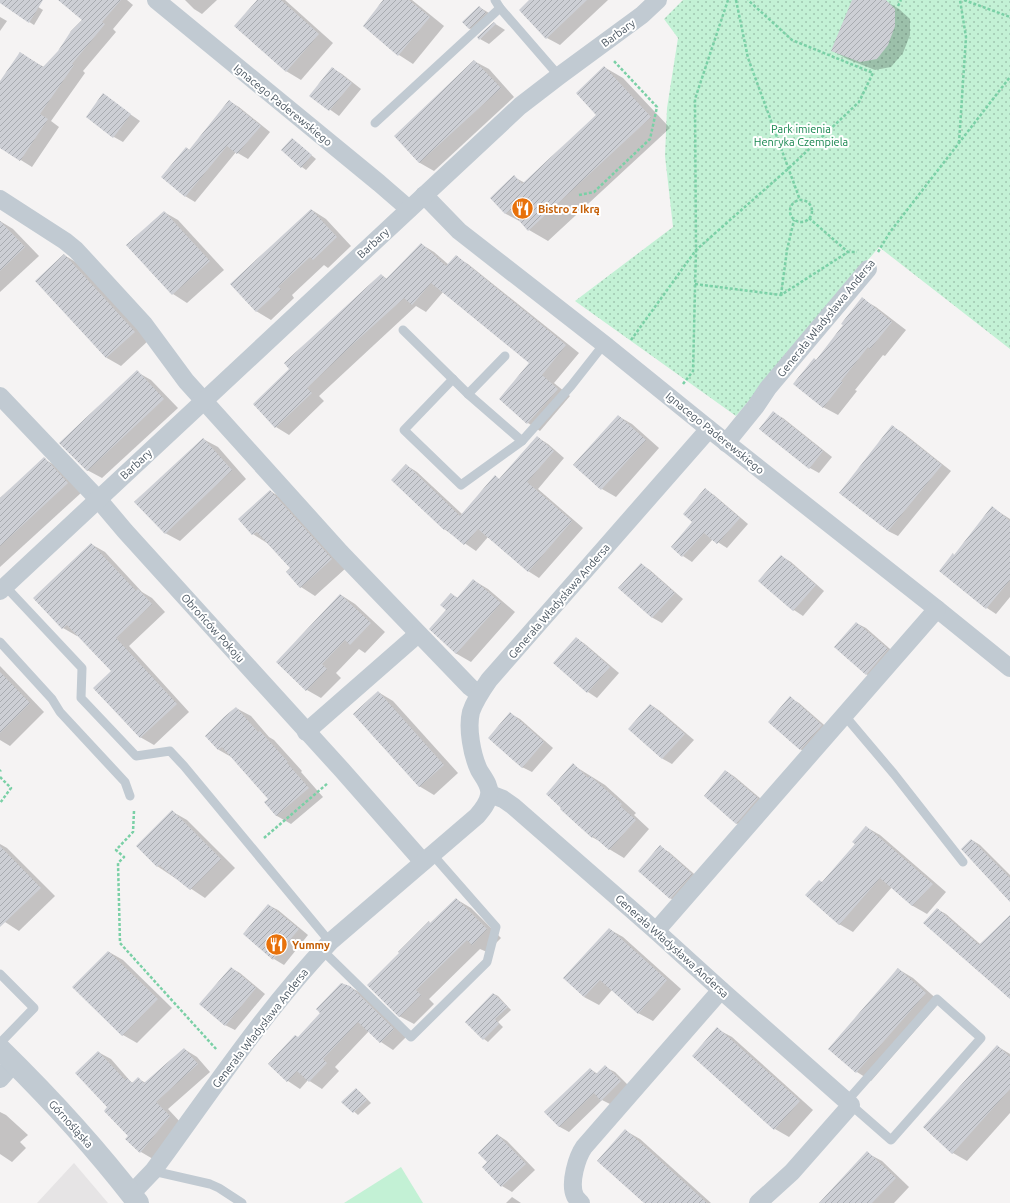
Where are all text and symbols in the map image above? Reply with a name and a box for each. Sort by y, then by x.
street label: Barbary [599,16,638,49]
street label: Ignacego Paderewskiego [232,62,334,148]
park label: Park imienia Henryka Czempiela [754,123,848,148]
restaurant icon: Bistro z Ikrą [510,196,536,222]
place label: Bistro z Ikrą [538,203,600,216]
street label: Barbary [355,225,392,261]
street label: Generała Władysława Andersa [775,257,877,379]
street label: Ignacego Paderewskiego [664,390,766,476]
street label: Barbary [118,446,155,482]
street label: Generała Władysława Andersa [506,541,612,661]
street label: Obrońców Pokoju [179,591,247,665]
street label: Generała Władysława Andersa [613,892,731,1000]
restaurant icon: Yummy [264,932,290,958]
place label: Yummy [292,939,330,951]
street label: Generała Władysława Andersa [210,966,310,1090]
street label: Górnośląska [46,1098,96,1150]

